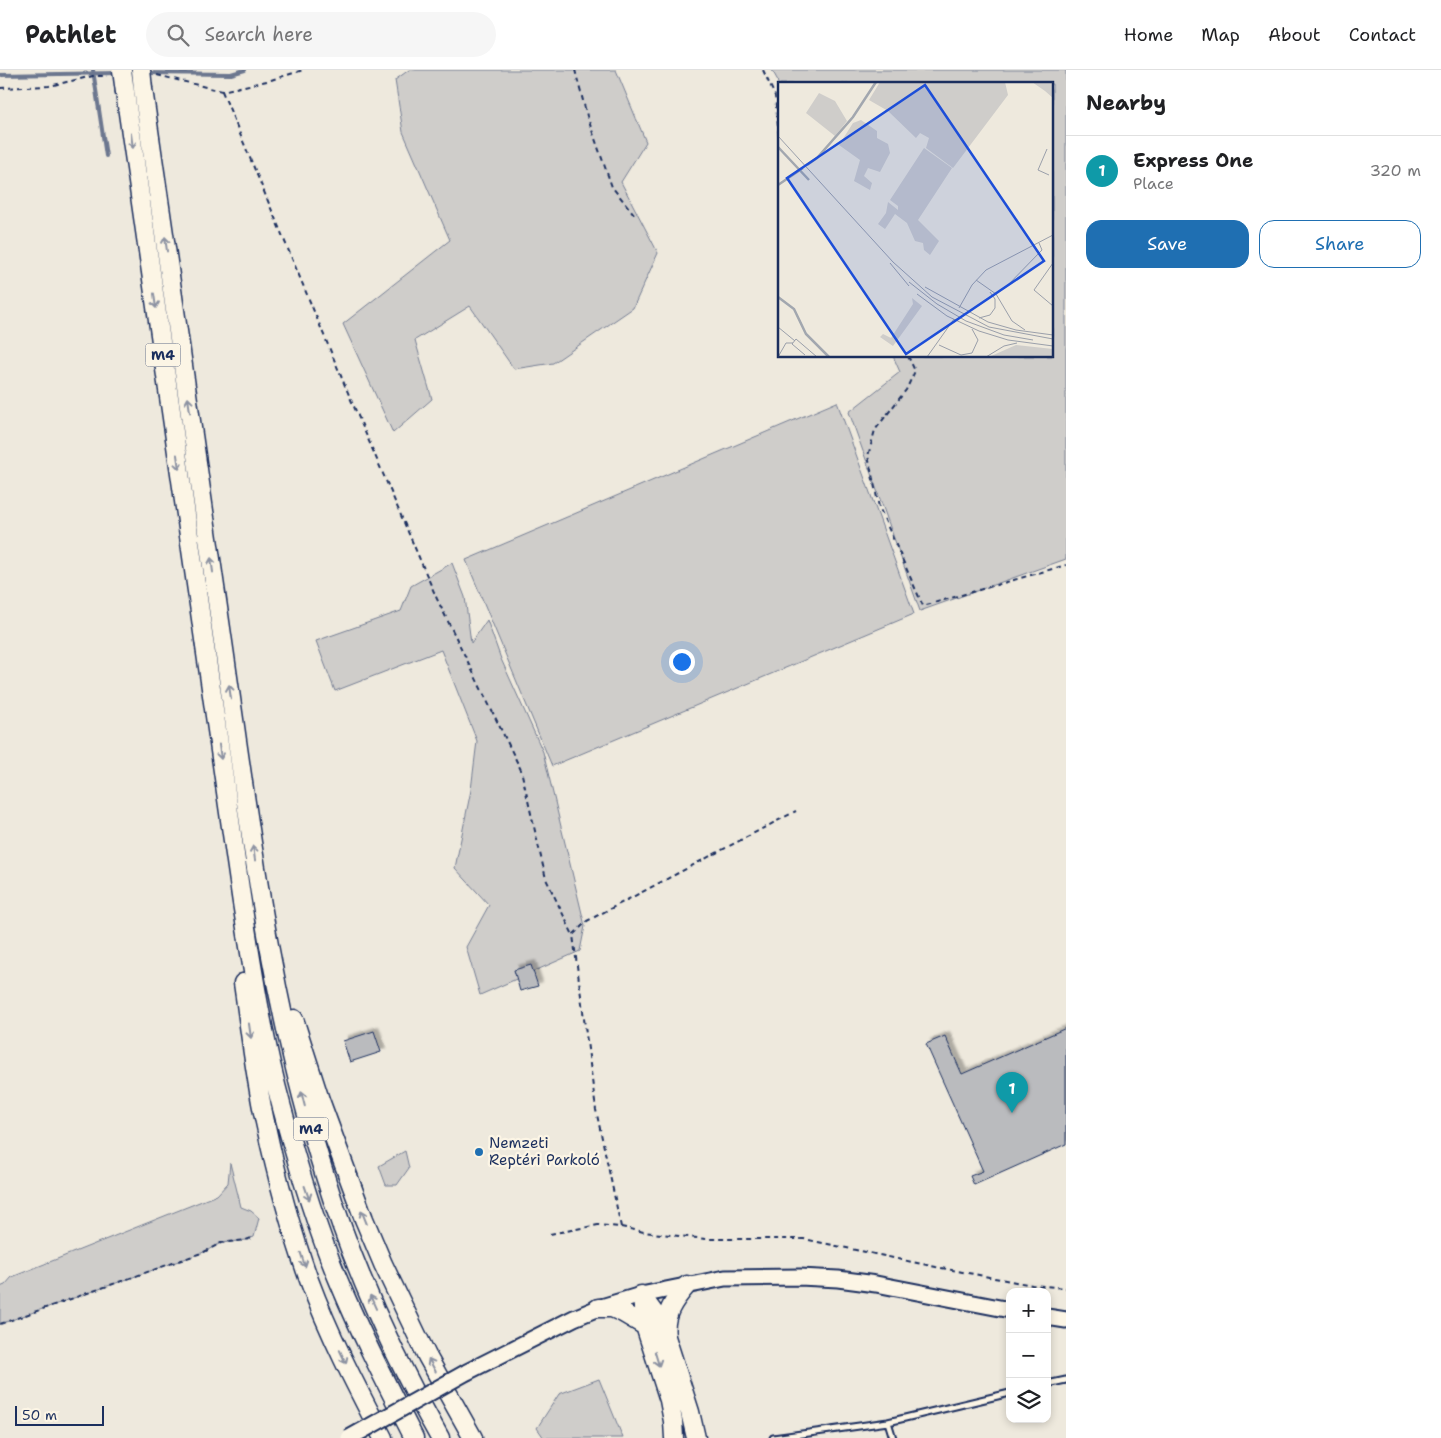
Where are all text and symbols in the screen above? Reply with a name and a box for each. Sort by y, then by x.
search box [146,12,496,57]
text: Pathlet [25,19,116,51]
icon: search [164,21,192,49]
text: Search here [204,22,313,47]
text: Home [1124,23,1173,47]
text: Map [1201,23,1240,47]
text: About [1268,23,1321,47]
text: Contact [1349,23,1416,47]
inset map [778,82,1054,358]
text: Nearby [1086,89,1166,117]
one-way arrow [127,132,137,148]
text: Express One [1133,148,1253,173]
text: 1 [1098,160,1106,181]
text: 320 m [1370,160,1421,181]
text: Place [1133,173,1174,194]
button: Save [1086,220,1249,268]
button: Share [1259,220,1421,268]
one-way arrow [160,236,170,252]
one-way arrow [150,293,160,309]
road number: M4 [146,344,180,366]
one-way arrow [184,397,194,413]
one-way arrow [173,454,183,470]
one-way arrow [207,558,217,574]
your location [669,649,695,675]
one-way arrow [225,685,235,701]
one-way arrow [215,744,225,760]
one-way arrow [248,845,258,861]
one-way arrow [245,1023,255,1039]
pin: 1 [996,1072,1028,1113]
one-way arrow [298,1092,307,1108]
road number: M4 [294,1118,328,1140]
place label: Nemzeti Reptéri Parkoló [489,1133,600,1170]
marker: Nemzeti Reptéri Parkoló [473,1146,485,1158]
one-way arrow [303,1185,312,1201]
one-way arrow [358,1210,367,1225]
one-way arrow [298,1252,308,1268]
map controls [1006,1288,1051,1423]
button: + [1006,1288,1051,1333]
one-way arrow [367,1295,377,1310]
button: − [1006,1333,1051,1378]
one-way arrow [338,1349,348,1364]
one-way arrow [652,1351,662,1367]
one-way arrow [426,1358,436,1373]
button: layers [1006,1378,1051,1423]
scale bar [15,1403,104,1426]
text: 50 m [22,1406,57,1424]

